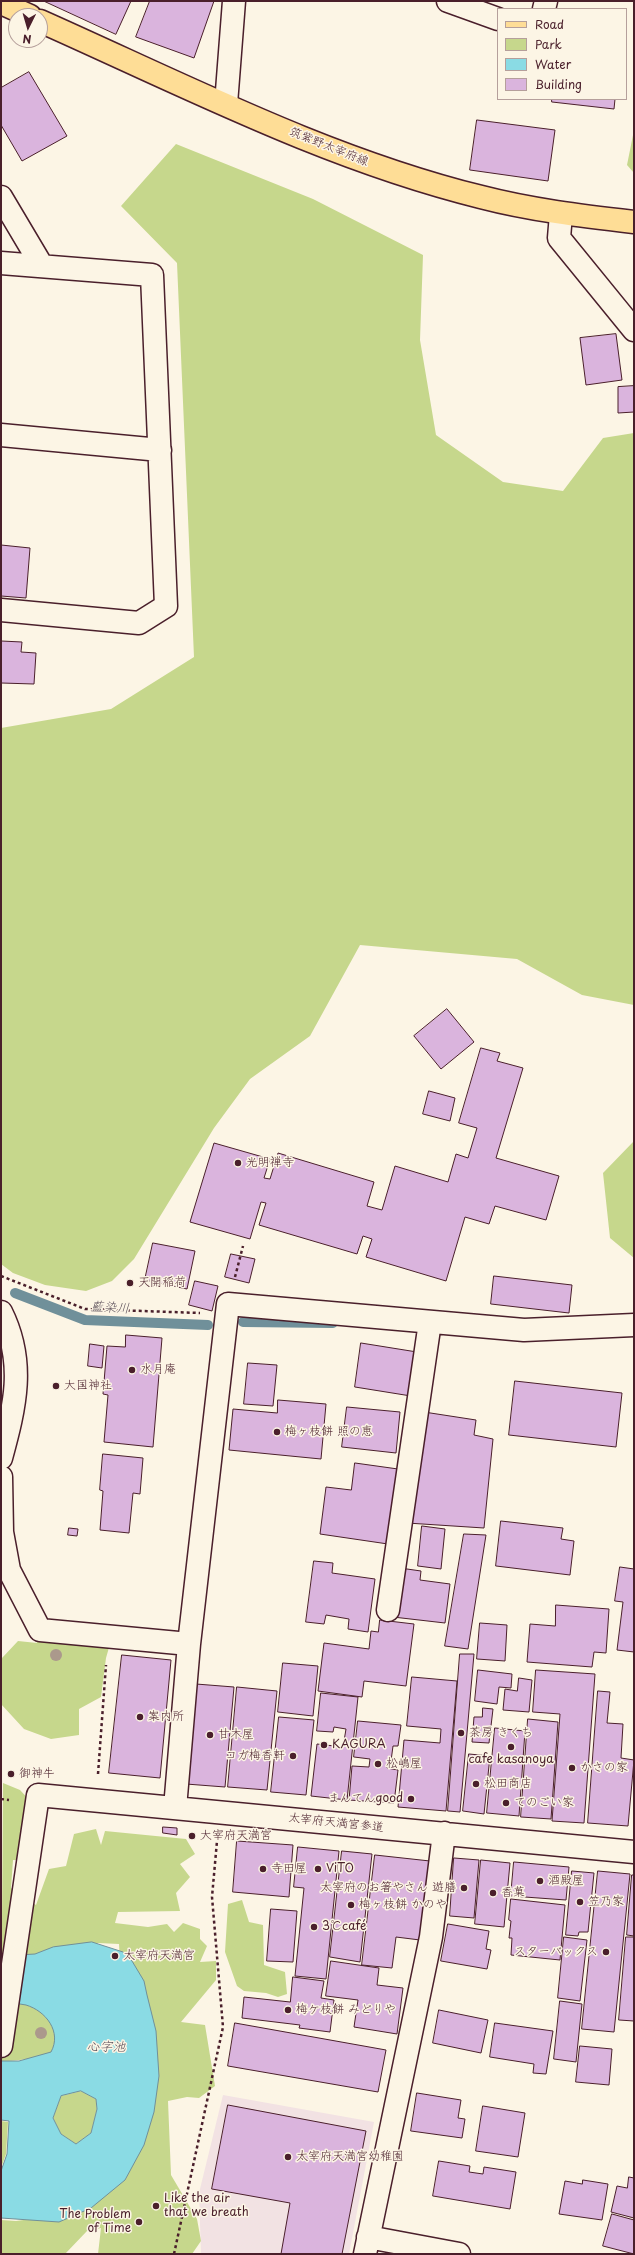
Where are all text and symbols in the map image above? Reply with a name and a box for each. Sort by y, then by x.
north arrow [8,8,48,48]
legend [497,8,627,100]
text: Road [535,15,564,33]
text: N [22,31,32,48]
text: Park [535,35,562,53]
text: Water [535,55,571,73]
text: Building [535,75,582,93]
street label: 筑紫野太宰府線 [287,125,371,169]
place label: 光明禅寺 [246,1156,294,1170]
marker: 光明禅寺 [233,1158,243,1168]
place label: 天開稲荷 [138,1276,186,1290]
marker: 天開稲荷 [125,1278,135,1288]
water label: 藍染川 [90,1299,130,1317]
place label: 水月庵 [140,1363,176,1377]
marker: 水月庵 [127,1365,137,1375]
place label: 大国神社 [64,1379,112,1393]
marker: 大国神社 [51,1381,61,1391]
place label: 梅ヶ枝餅 照の恵 [285,1425,373,1439]
marker: 梅ヶ枝餅 照の恵 [272,1427,282,1437]
place label: 案内所 [148,1710,184,1724]
marker: 案内所 [135,1712,145,1722]
place label: 茶房 きくち [469,1726,533,1740]
place label: 甘木屋 [218,1728,254,1742]
marker: 茶房 きくち [456,1728,466,1738]
marker: 甘木屋 [205,1730,215,1740]
place label: KAGURA [332,1738,386,1752]
marker: KAGURA [319,1740,329,1750]
marker: cafe kasanoya [506,1742,516,1752]
place label: コガ梅香軒 [225,1749,285,1763]
marker: コガ梅香軒 [288,1751,298,1761]
place label: cafe kasanoya [468,1753,554,1767]
place label: 松嶋屋 [386,1757,422,1771]
marker: 松嶋屋 [373,1759,383,1769]
place label: かさの家 [580,1761,628,1775]
marker: かさの家 [567,1763,577,1773]
place label: 御神牛 [19,1767,55,1781]
marker: 御神牛 [6,1769,16,1779]
place label: 松田商店 [484,1777,532,1791]
marker: 松田商店 [471,1779,481,1789]
place label: まんてんgood [328,1792,403,1806]
marker: まんてんgood [406,1794,416,1804]
place label: てのごい家 [514,1796,574,1810]
marker: てのごい家 [501,1798,511,1808]
street label: 太宰府天満宮参道 [288,1811,384,1835]
place label: 大宰府天満宮 [200,1829,272,1843]
marker: 大宰府天満宮 [187,1831,197,1841]
place label: 寺田屋 [271,1862,307,1876]
place label: ViTO [326,1862,354,1876]
marker: 寺田屋 [258,1864,268,1874]
marker: ViTO [313,1864,323,1874]
place label: 酒殿屋 [548,1874,584,1888]
marker: 酒殿屋 [535,1876,545,1886]
place label: 太宰府のお箸やさん 遊膳 [320,1881,456,1895]
marker: 太宰府のお箸やさん 遊膳 [459,1883,469,1893]
place label: 香菓 [501,1886,525,1900]
marker: 香菓 [488,1888,498,1898]
place label: 笠乃家 [588,1895,624,1909]
marker: 笠乃家 [575,1897,585,1907]
place label: 梅ヶ枝餅 かのや [359,1898,447,1912]
marker: 梅ヶ枝餅 かのや [346,1900,356,1910]
place label: 3℃café [322,1920,366,1934]
marker: 3℃café [309,1922,319,1932]
place label: スターバックス [514,1945,598,1959]
marker: スターバックス [601,1947,611,1957]
place label: 太宰府天満宮 [123,1949,195,1963]
marker: 太宰府天満宮 [110,1951,120,1961]
place label: 梅ケ枝餅 みどりや [296,2003,396,2017]
marker: 梅ケ枝餅 みどりや [283,2005,293,2015]
water label: 心字池 [87,2039,125,2055]
place label: 太宰府天満宮幼稚園 [296,2150,404,2164]
marker: 太宰府天満宮幼稚園 [283,2152,293,2162]
place label: Like the air that we breath [164,2192,249,2220]
marker: Like the air that we breath [151,2201,161,2211]
place label: The Problem of Time [59,2208,131,2236]
marker: The Problem of Time [134,2217,144,2227]

